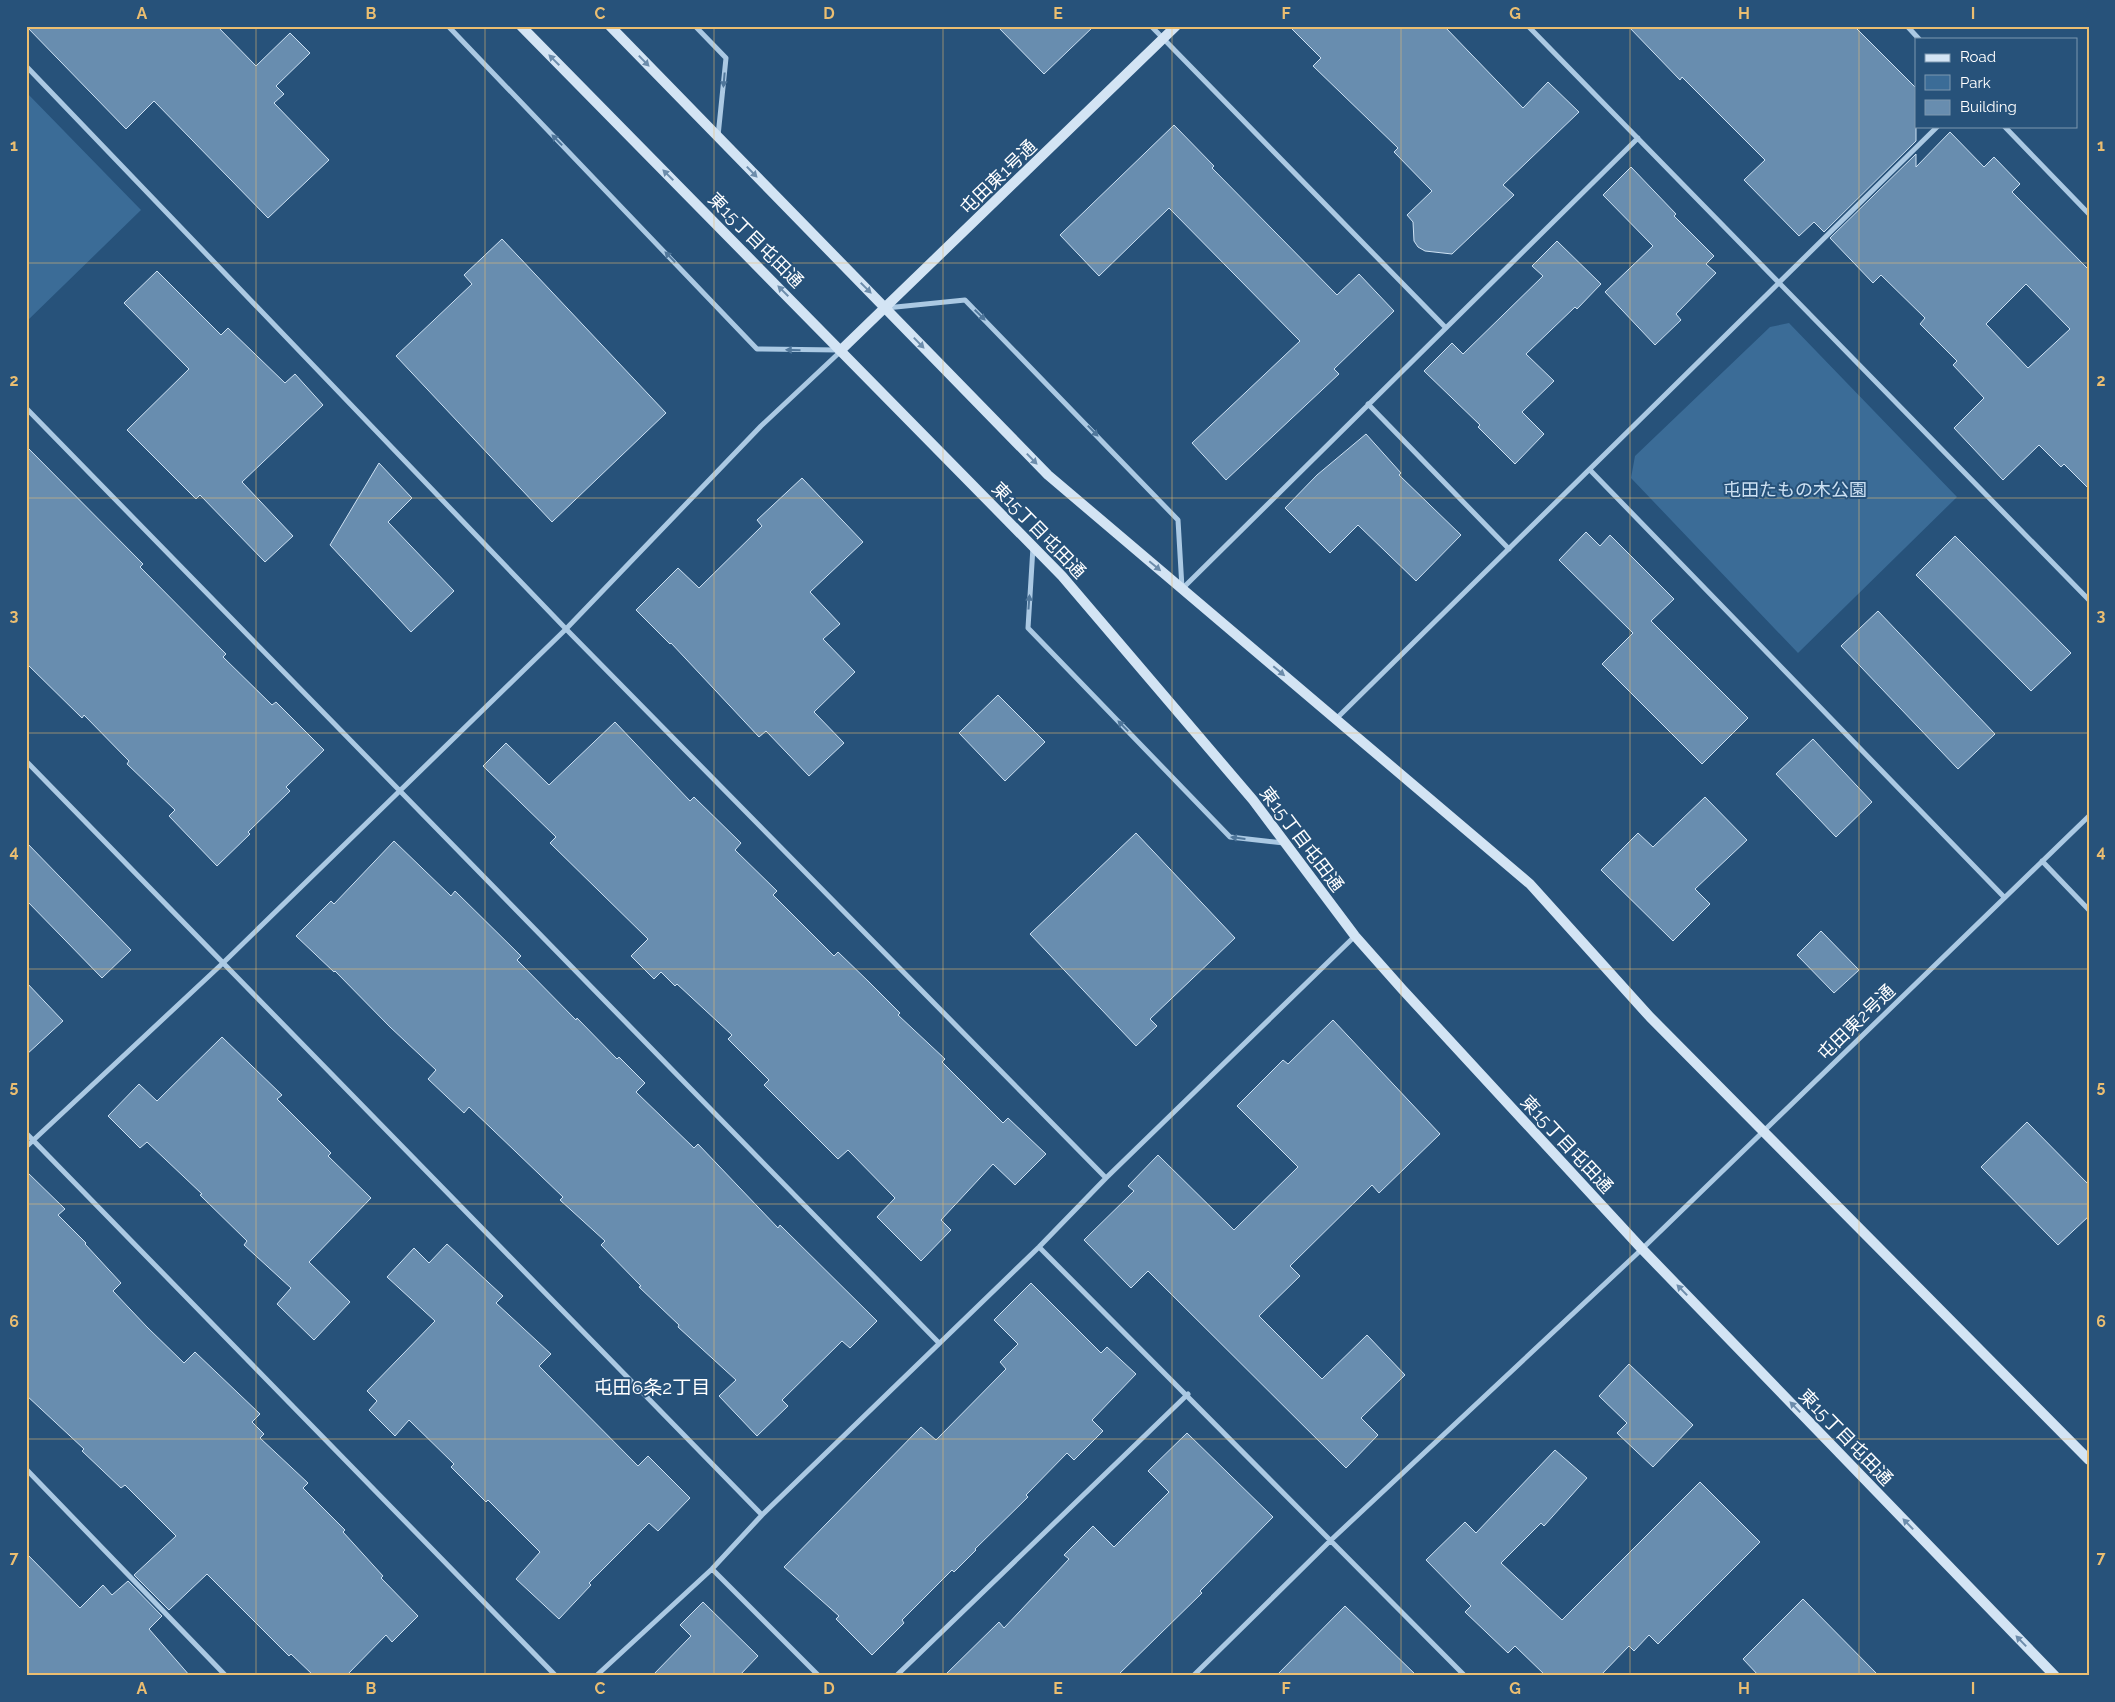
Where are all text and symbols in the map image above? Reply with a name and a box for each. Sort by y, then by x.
text: A [137,4,148,23]
text: B [366,4,377,23]
text: C [595,4,606,23]
text: D [823,4,835,23]
text: E [1053,4,1063,23]
text: F [1281,4,1291,23]
text: G [1509,4,1521,23]
text: H [1738,4,1750,23]
text: I [1971,4,1975,23]
legend [1915,38,2078,128]
text: Road [1960,48,1996,66]
one-way arrow [548,54,560,66]
one-way arrow [638,55,650,67]
one-way arrow [719,73,727,89]
text: Park [1960,74,1991,92]
text: Building [1960,98,2017,116]
one-way arrow [551,134,563,146]
text: 1 [10,136,18,155]
street label: 屯田東1号通 [956,136,1040,218]
text: 1 [2097,136,2105,155]
one-way arrow [746,166,758,178]
one-way arrow [662,169,674,181]
street label: 東15丁目屯田通 [704,188,808,292]
one-way arrow [664,251,676,263]
one-way arrow [860,282,872,294]
one-way arrow [777,285,789,297]
one-way arrow [974,308,986,320]
one-way arrow [913,337,925,349]
one-way arrow [784,345,800,353]
text: 2 [9,371,19,390]
text: 2 [2096,371,2106,390]
one-way arrow [1087,425,1099,437]
one-way arrow [1026,453,1038,465]
street label: 東15丁目屯田通 [988,478,1090,582]
park label: 屯田たもの木公園 [1723,479,1867,500]
one-way arrow [1148,560,1161,571]
one-way arrow [1026,594,1034,610]
text: 3 [10,606,19,625]
text: 3 [2097,606,2106,625]
one-way arrow [1273,665,1285,676]
one-way arrow [1117,721,1129,733]
street label: 東15丁目屯田通 [1256,783,1348,895]
one-way arrow [1230,834,1246,842]
text: 4 [9,842,19,861]
text: 4 [2096,842,2106,861]
street label: 屯田東2号通 [1813,980,1899,1064]
text: 5 [10,1077,19,1096]
text: 5 [2097,1077,2106,1096]
street label: 東15丁目屯田通 [1517,1091,1617,1197]
one-way arrow [1676,1285,1688,1297]
text: 6 [9,1312,19,1331]
text: 6 [2096,1312,2106,1331]
district label: 屯田6条2丁目 [594,1376,710,1398]
street label: 東15丁目屯田通 [1795,1385,1897,1489]
one-way arrow [1789,1401,1801,1413]
one-way arrow [1902,1518,1914,1530]
text: 7 [10,1548,19,1567]
text: 7 [2097,1548,2106,1567]
one-way arrow [2015,1635,2027,1647]
text: A [137,1679,148,1698]
text: B [366,1679,377,1698]
text: C [595,1679,606,1698]
text: D [823,1679,835,1698]
text: E [1053,1679,1063,1698]
text: F [1281,1679,1291,1698]
text: G [1509,1679,1521,1698]
text: H [1738,1679,1750,1698]
text: I [1971,1679,1975,1698]

